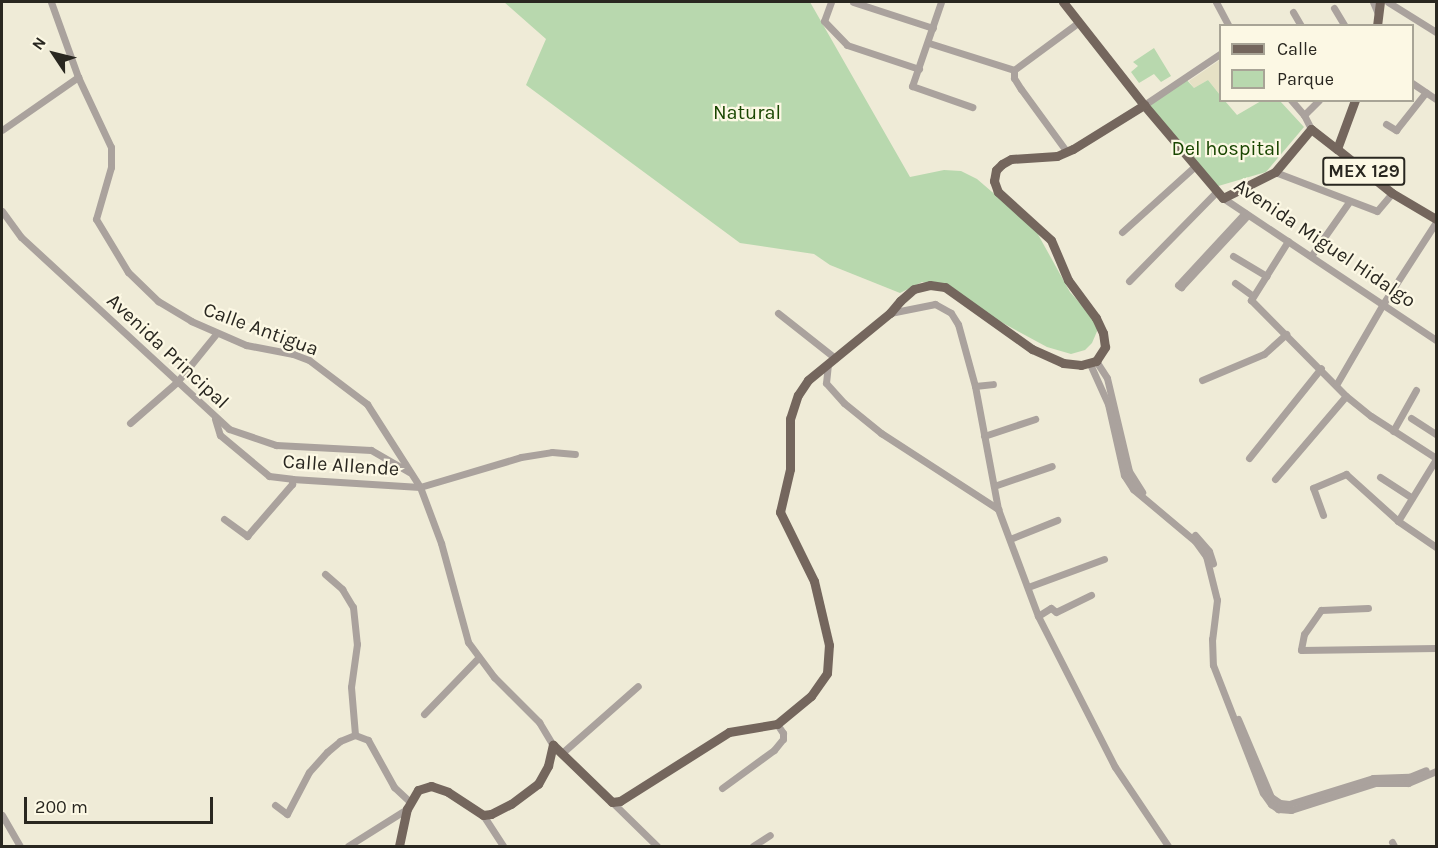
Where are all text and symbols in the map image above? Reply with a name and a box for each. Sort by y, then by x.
north arrow [24,24,84,84]
legend [1219,24,1414,102]
text: N [28,33,50,54]
text: Calle [1277,38,1317,60]
text: Parque [1277,68,1334,90]
park label: Natural [713,100,781,124]
park label: Del hospital [1171,136,1281,160]
road number: MEX 129 [1322,156,1406,186]
street label: Avenida Miguel Hidalgo [1230,173,1420,313]
street label: Avenida Principal [102,288,234,414]
street label: Calle Antigua [200,297,322,361]
street label: Calle Allende [282,449,400,481]
scale bar [27,785,216,823]
text: 200 m [35,796,88,818]

